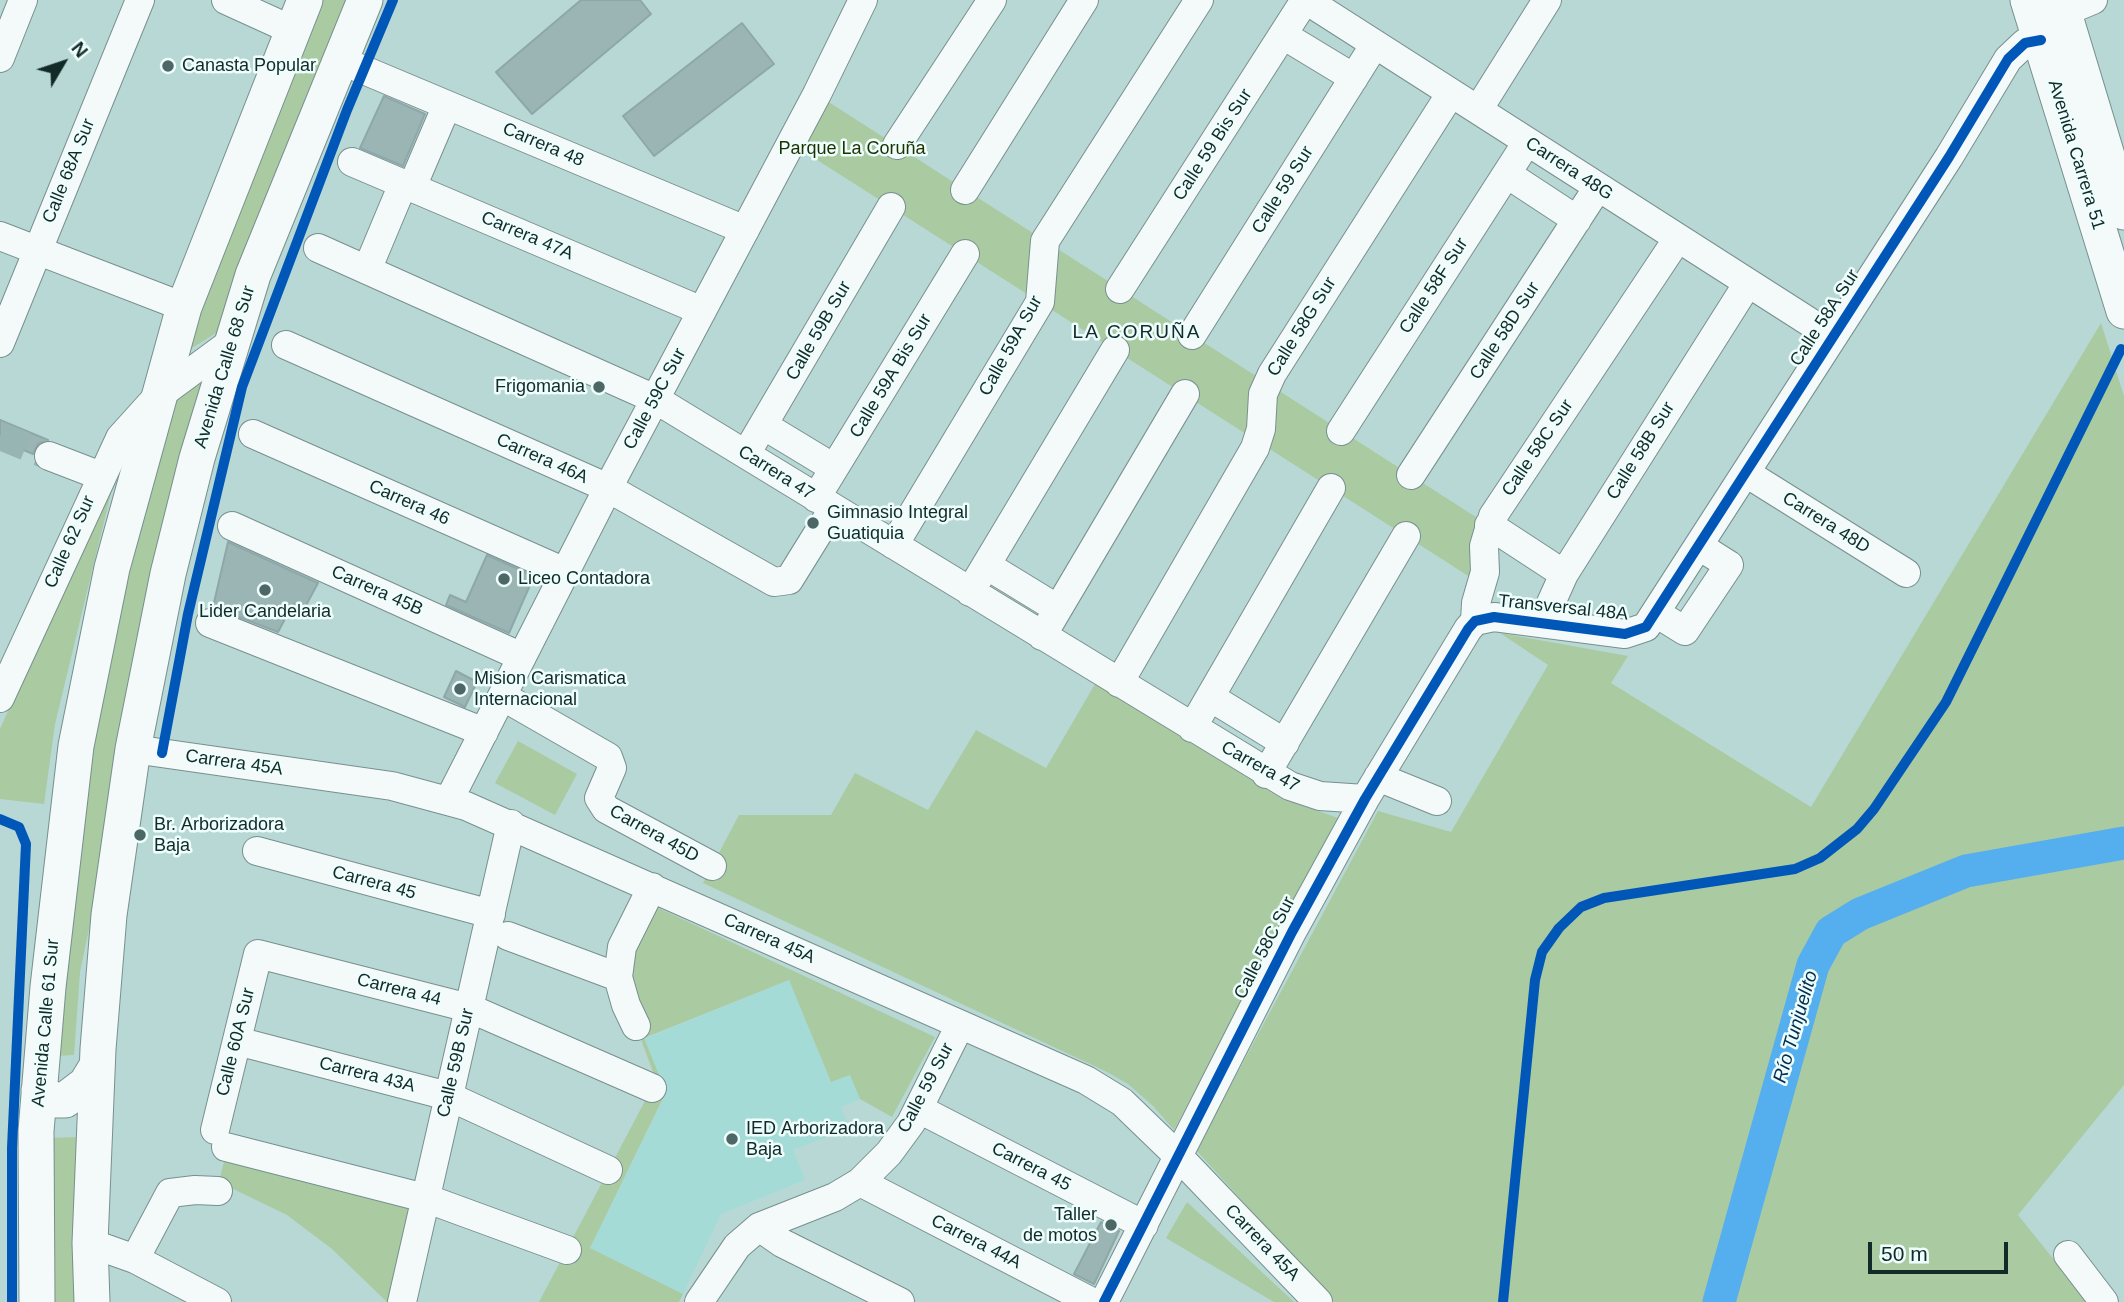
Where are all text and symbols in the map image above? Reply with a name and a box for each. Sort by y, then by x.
north arrow [28,28,98,98]
text: N [67,38,92,61]
place label: Canasta Popular [182,55,316,77]
marker: Canasta Popular [160,58,176,74]
street label: Avenida Carrera 51 [2043,77,2109,233]
street label: Calle 59 Bis Sur [1169,85,1257,205]
street label: Calle 68A Sur [38,115,100,227]
street label: Carrera 48 [499,118,587,172]
street label: Carrera 48G [1521,133,1617,205]
park label: Parque La Coruña [778,138,926,160]
street label: Calle 59 Sur [1248,142,1318,238]
street label: Carrera 47A [478,207,576,265]
street label: Calle 58F Sur [1395,234,1473,338]
street label: Calle 58A Sur [1786,266,1864,370]
street label: Calle 58G Sur [1263,273,1341,381]
street label: Calle 59B Sur [782,278,856,384]
street label: Calle 58D Sur [1465,278,1545,384]
street label: Avenida Calle 68 Sur [190,283,260,451]
street label: Calle 59A Sur [975,292,1047,400]
street label: Calle 59A Bis Sur [845,310,937,442]
district label: LA CORUÑA [1074,322,1200,344]
street label: Calle 59C Sur [619,344,691,454]
place label: Frigomania [495,376,585,398]
marker: Frigomania [591,379,607,395]
street label: Calle 58C Sur [1498,396,1578,500]
street label: Calle 58B Sur [1602,398,1680,504]
street label: Carrera 46A [493,429,591,489]
street label: Carrera 47 [734,441,818,505]
street label: Carrera 46 [365,476,453,530]
street label: Carrera 48D [1778,488,1874,558]
street label: Calle 62 Sur [40,492,100,592]
place label: Gimnasio Integral Guatiquia [827,502,968,544]
marker: Gimnasio Integral Guatiquia [805,515,821,531]
street label: Carrera 45B [328,561,426,621]
place label: Liceo Contadora [518,568,650,590]
marker: Liceo Contadora [496,571,512,587]
marker: Lider Candelaria [257,582,273,598]
street label: Transversal 48A [1497,590,1629,626]
place label: Lider Candelaria [199,601,331,623]
place label: Mision Carismatica Internacional [474,668,626,710]
marker: Mision Carismatica Internacional [452,681,468,697]
street label: Carrera 47 [1217,737,1303,797]
street label: Carrera 45A [184,745,284,781]
street label: Carrera 45D [605,801,703,867]
place label: Br. Arborizadora Baja [154,814,284,856]
marker: Br. Arborizadora Baja [132,827,148,843]
street label: Carrera 45 [330,861,418,905]
street label: Calle 58C Sur [1230,893,1300,1003]
street label: Carrera 45A [720,909,818,969]
street label: Avenida Calle 61 Sur [28,938,64,1108]
water label: Río Tunjuelito [1769,968,1823,1086]
street label: Carrera 44 [355,969,443,1011]
street label: Calle 60A Sur [212,986,260,1098]
street label: Calle 59B Sur [433,1006,479,1120]
street label: Calle 59 Sur [893,1039,959,1137]
street label: Carrera 43A [317,1053,417,1097]
place label: IED Arborizadora Baja [746,1118,884,1160]
marker: IED Arborizadora Baja [724,1131,740,1147]
street label: Carrera 45 [988,1138,1074,1196]
street label: Carrera 45A [1220,1200,1304,1286]
place label: Taller de motos [1023,1204,1097,1246]
street label: Carrera 44A [927,1210,1025,1274]
marker: Taller de motos [1103,1217,1119,1233]
scale bar [1872,1228,2012,1272]
text: 50 m [1881,1242,1928,1265]

